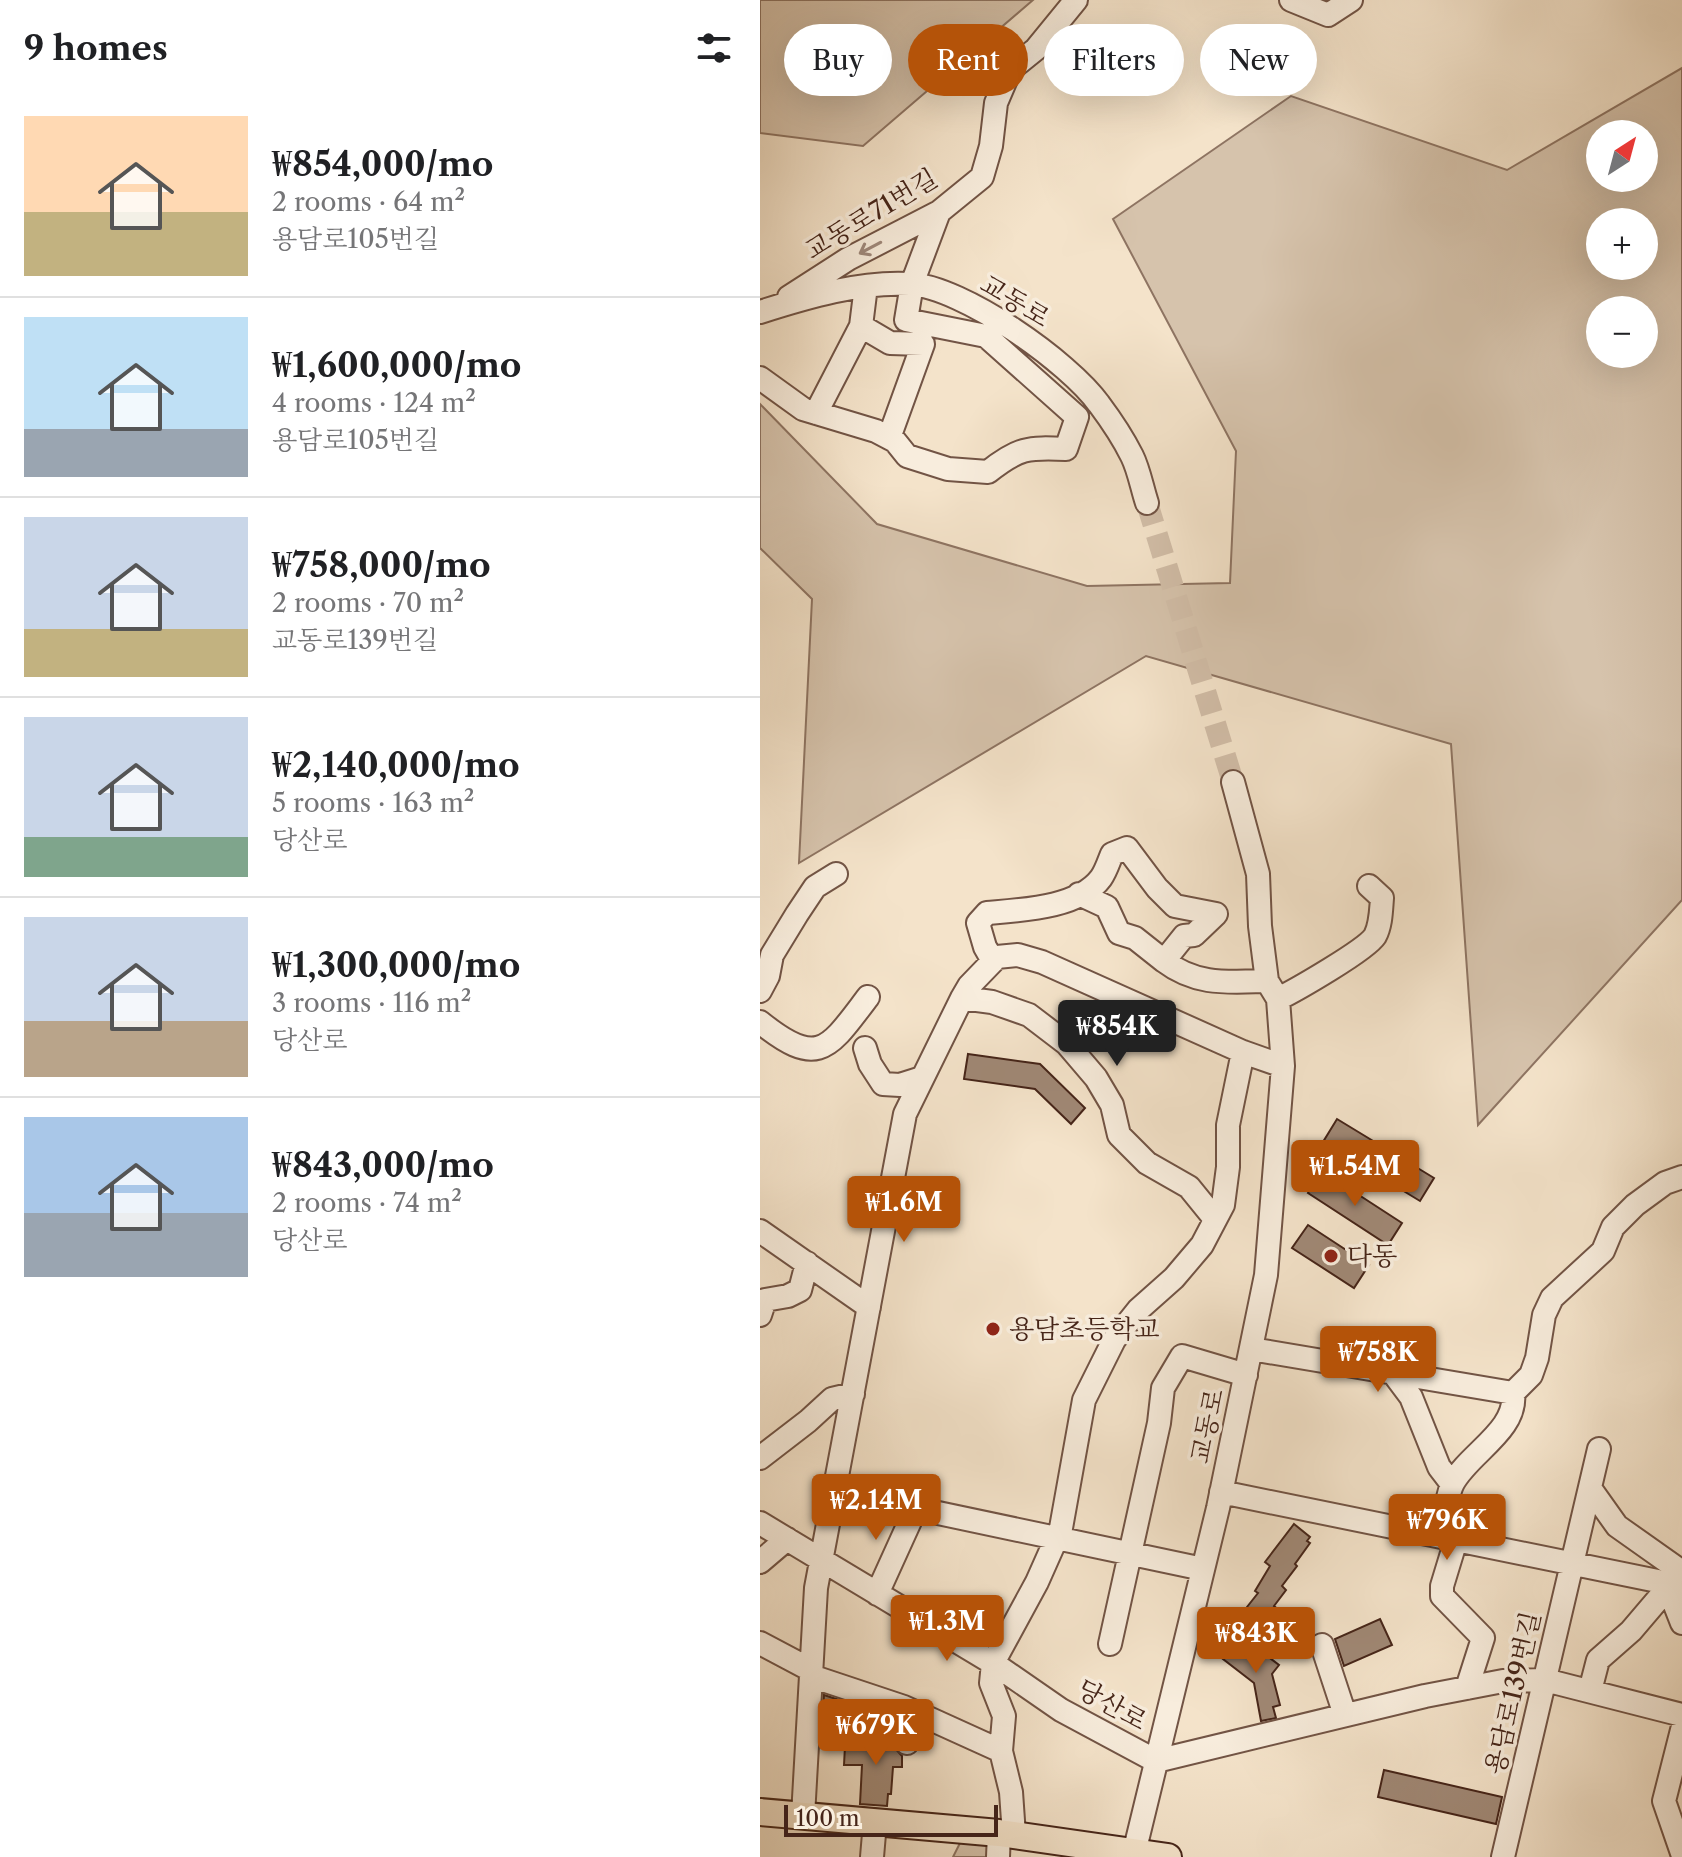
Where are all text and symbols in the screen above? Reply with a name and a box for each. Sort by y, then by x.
chip: Buy [784,24,892,96]
chip: Rent [908,24,1028,96]
chip: Filters [1044,24,1184,96]
chip: New [1200,24,1317,96]
icon: filters [692,26,736,70]
text: 9 homes [24,27,168,69]
north arrow [1586,120,1658,192]
map controls [1586,120,1658,368]
text: ₩854,000/mo [272,143,493,185]
icon: home [88,148,184,244]
street label: 교동로71번길 [799,162,943,266]
text: 2 rooms · 64 m² [272,186,465,218]
button: + [1586,208,1658,280]
text: 용담로105번길 [272,223,439,255]
one-way arrow [858,240,882,256]
street label: 교동로 [974,268,1056,334]
button: − [1586,296,1658,368]
text: ₩1,600,000/mo [272,344,521,386]
icon: home [88,349,184,445]
text: 4 rooms · 124 m² [272,387,476,419]
text: 용담로105번길 [272,424,439,456]
text: ₩758,000/mo [272,544,491,586]
icon: home [88,549,184,645]
text: 2 rooms · 70 m² [272,587,464,619]
text: 교동로139번길 [272,624,438,656]
text: ₩2,140,000/mo [272,744,520,786]
icon: home [88,749,184,845]
text: 5 rooms · 163 m² [272,787,474,819]
text: 당산로 [272,824,347,856]
text: ₩1,300,000/mo [272,944,520,986]
icon: home [88,949,184,1045]
text: 3 rooms · 116 m² [272,987,471,1019]
pin: ₩854K [1061,1000,1173,1068]
text: ₩854K [1076,1010,1158,1042]
text: 당산로 [272,1024,347,1056]
pin: ₩1.54M [1290,1140,1420,1208]
text: ₩843,000/mo [272,1144,494,1186]
icon: home [88,1149,184,1245]
text: ₩1.54M [1309,1150,1401,1182]
pin: ₩1.6M [848,1176,960,1244]
text: ₩1.6M [865,1186,943,1218]
text: 2 rooms · 74 m² [272,1187,462,1219]
text: 당산로 [272,1224,347,1256]
place label: 다동 [1347,1240,1397,1272]
marker: 다동 [1322,1247,1340,1265]
place label: 용담초등학교 [1009,1313,1160,1345]
marker: 용담초등학교 [984,1320,1002,1338]
pin: ₩758K [1322,1326,1434,1394]
text: ₩758K [1338,1336,1418,1368]
street label: 교동로 [1184,1386,1230,1466]
pin: ₩2.14M [811,1474,941,1542]
text: ₩2.14M [830,1484,922,1516]
pin: ₩796K [1391,1494,1503,1562]
text: ₩796K [1407,1504,1487,1536]
pin: ₩1.3M [891,1595,1003,1663]
text: ₩1.3M [909,1605,985,1637]
pin: ₩843K [1200,1607,1312,1675]
street label: 용담로139번길 [1479,1608,1547,1778]
text: ₩843K [1215,1617,1297,1649]
street label: 당산로 [1071,1673,1153,1737]
pin: ₩679K [820,1699,932,1767]
text: ₩679K [836,1709,916,1741]
scale bar [784,1801,998,1837]
text: 100 m [796,1805,859,1832]

